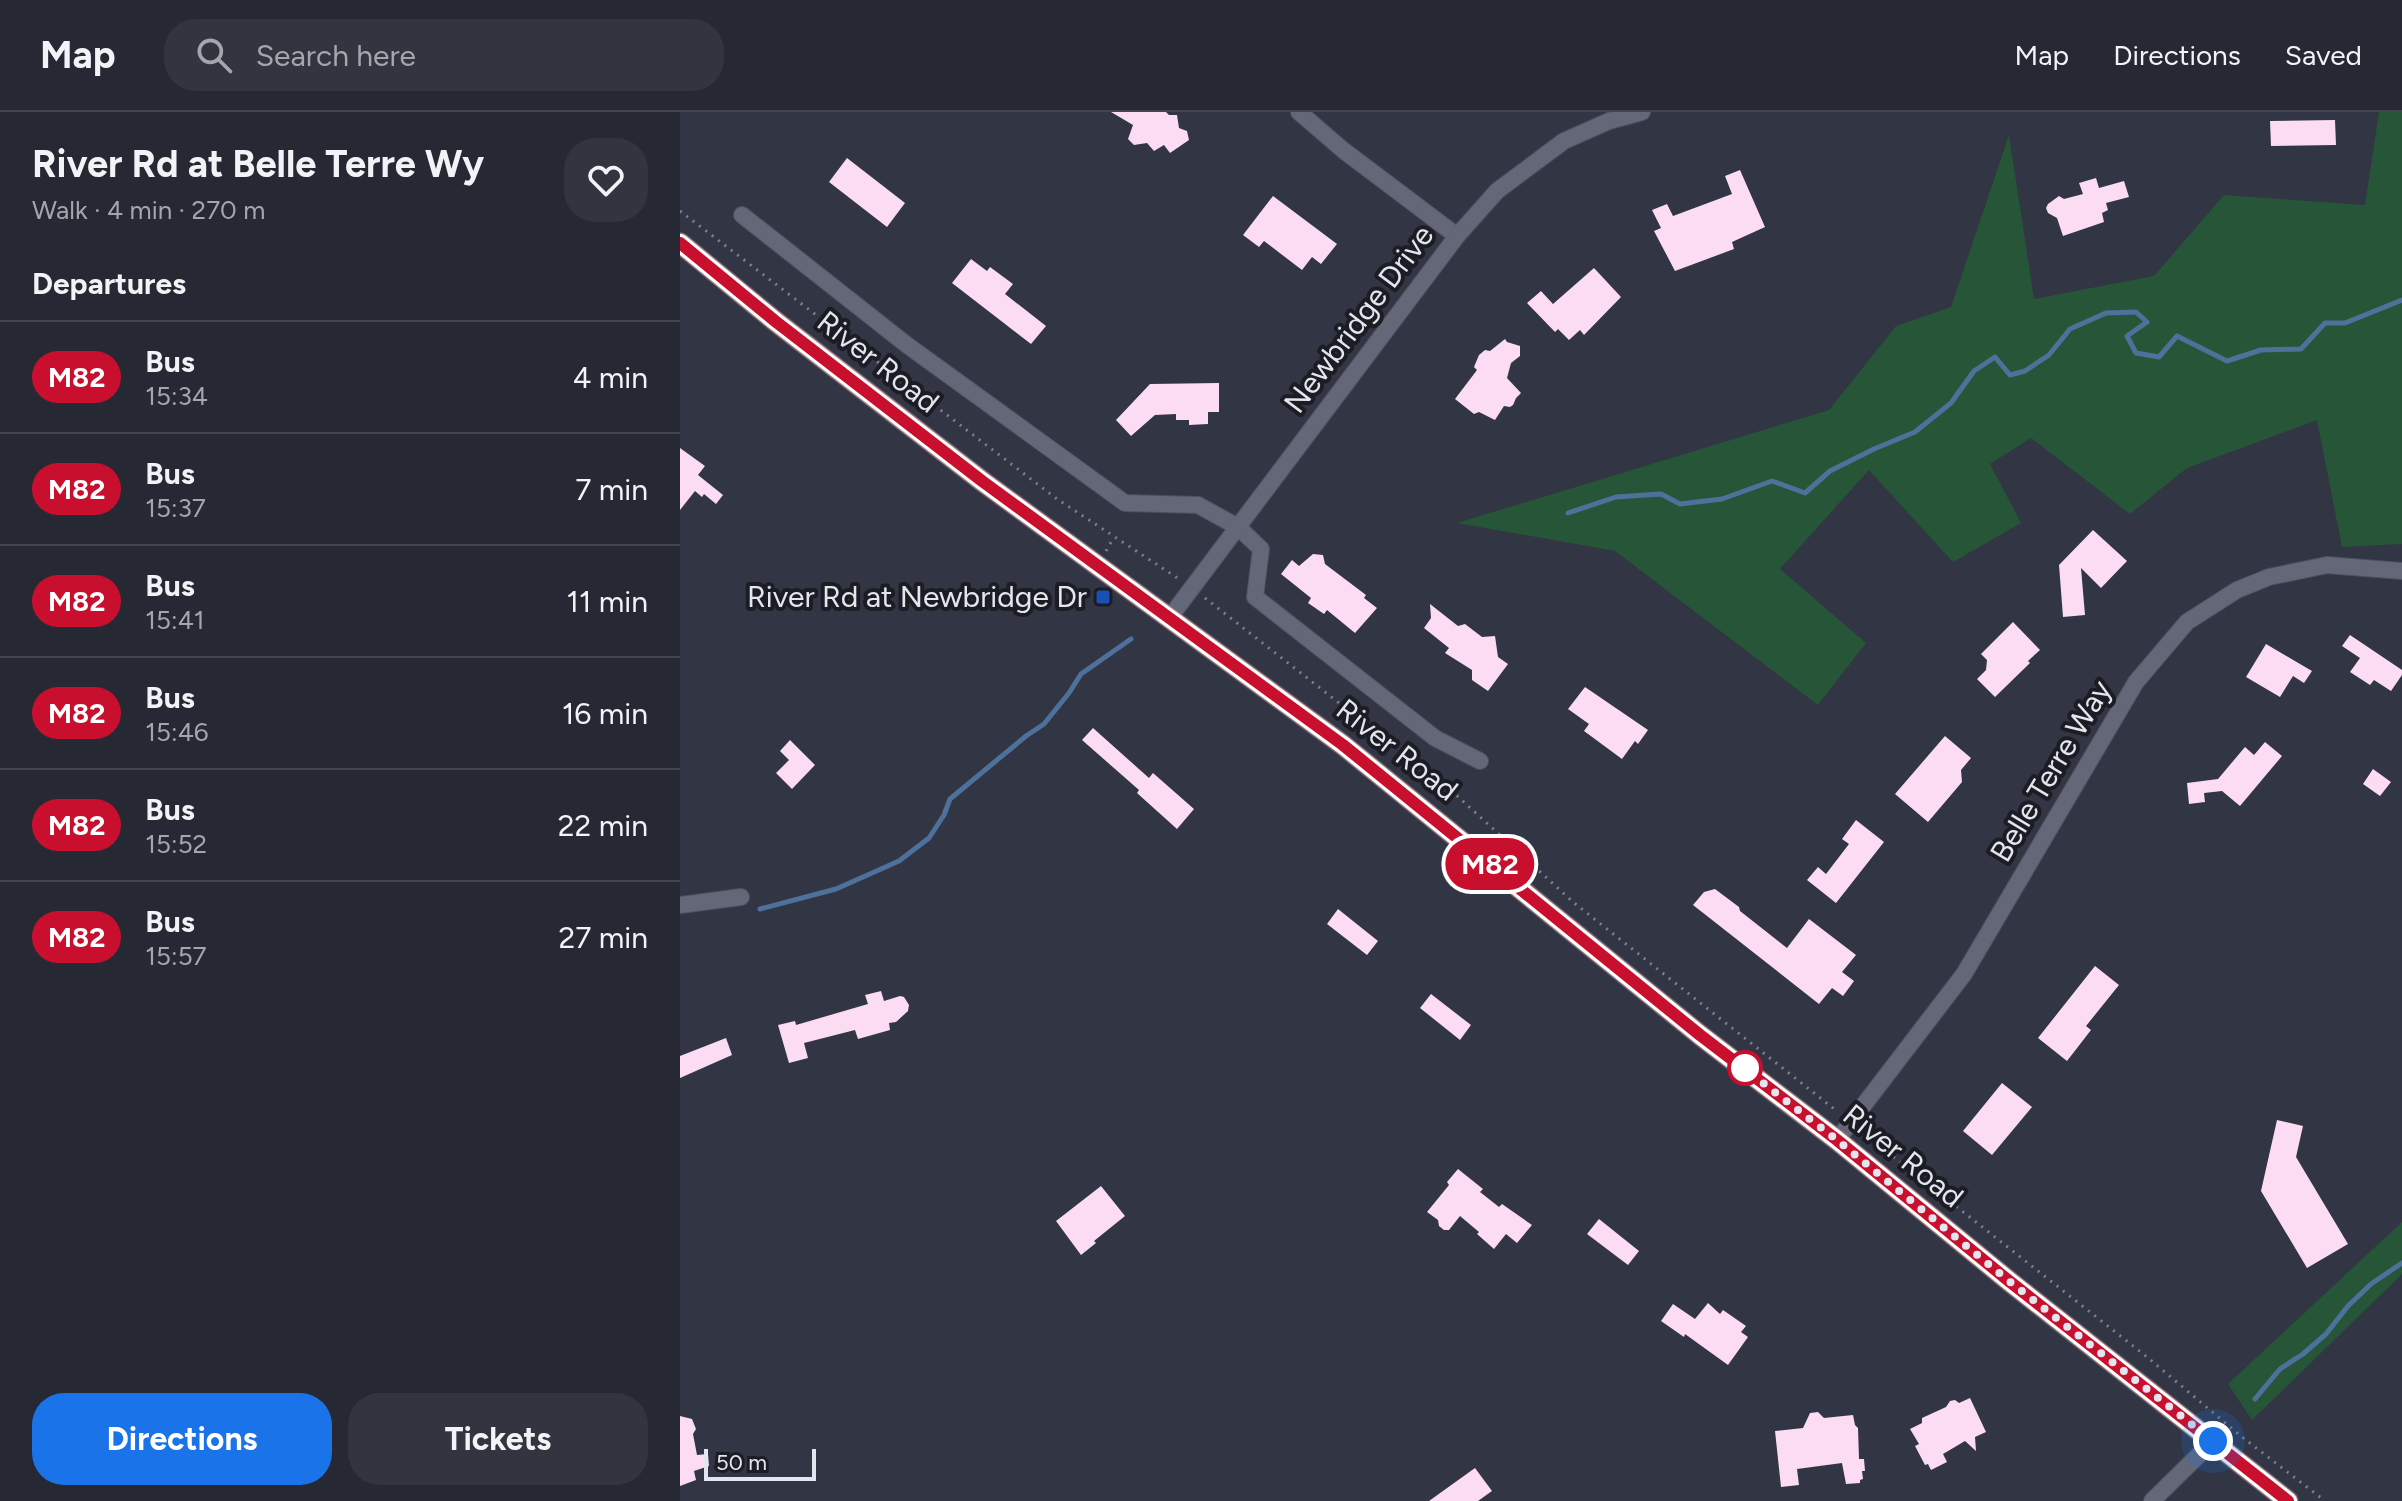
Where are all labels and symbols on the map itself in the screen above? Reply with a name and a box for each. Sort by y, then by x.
street label: Newbridge Drive [1276,217,1441,420]
street label: River Road [810,303,946,421]
place label: River Rd at Newbridge Dr [747,578,1087,615]
marker: River Rd at Newbridge Dr [1094,588,1112,606]
street label: Belle Terre Way [1982,673,2119,868]
street label: River Road [1329,691,1465,809]
line badge: M82 [1444,838,1536,890]
unlabelled marker [1728,1051,1762,1085]
street label: River Road [1836,1096,1971,1215]
your location [2193,1421,2233,1461]
scale bar [704,1445,816,1481]

